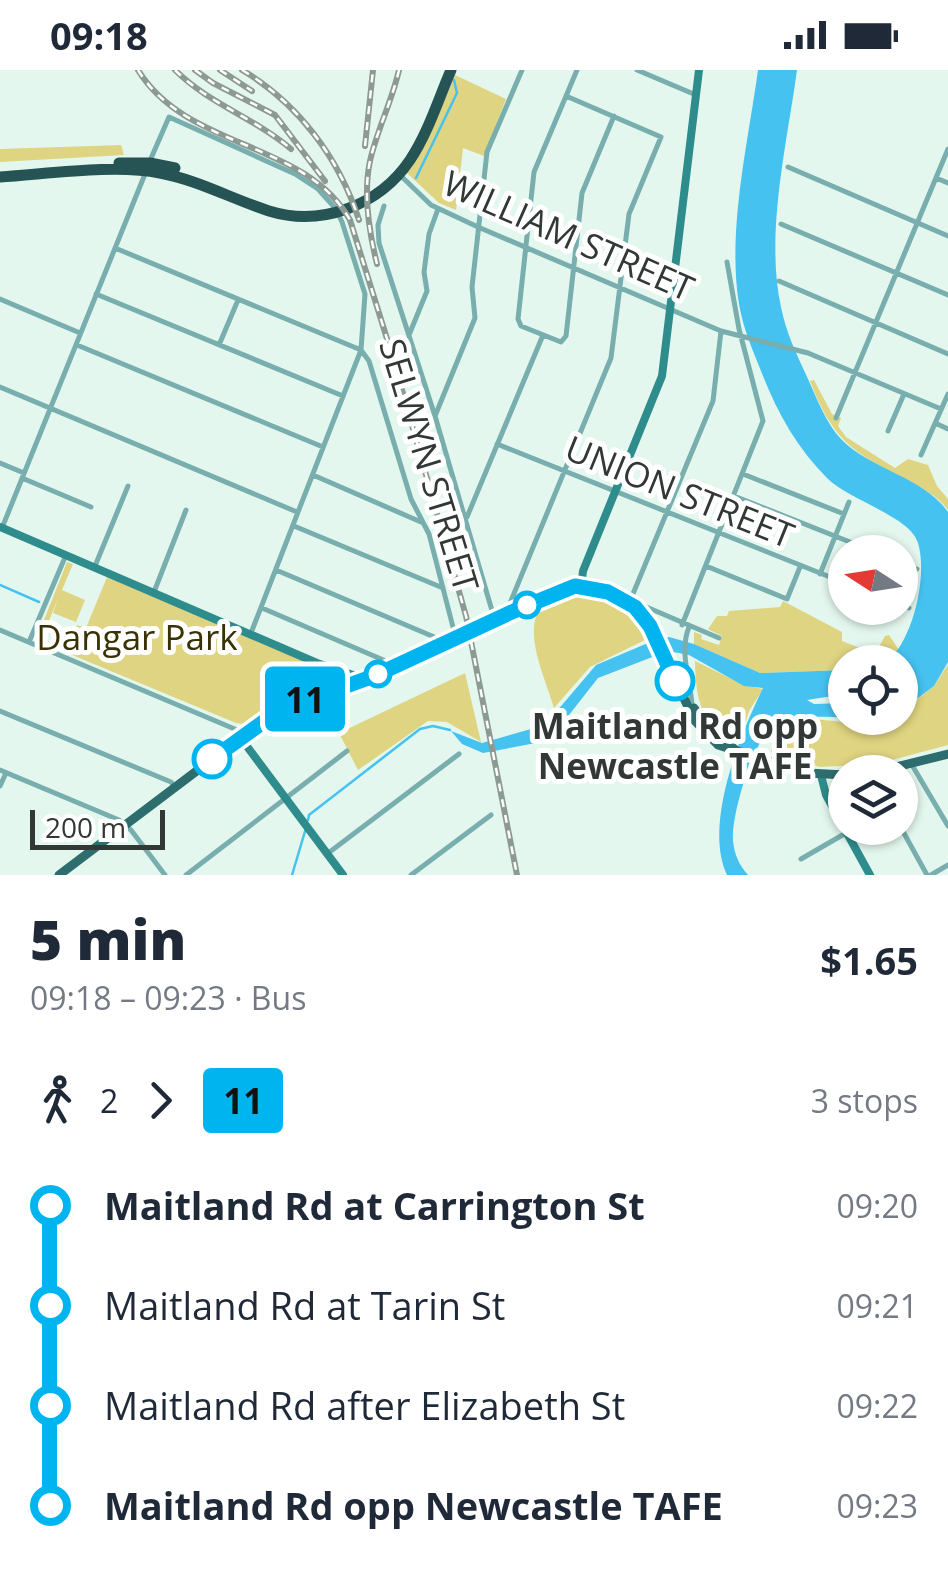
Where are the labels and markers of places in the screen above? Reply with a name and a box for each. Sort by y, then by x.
unlabelled marker [514,592,540,618]
unlabelled marker [365,661,391,687]
marker: Maitland Rd opp Newcastle TAFE [656,662,694,700]
place label: Maitland Rd opp Newcastle TAFE [532,702,818,789]
unlabelled marker [193,740,231,778]

